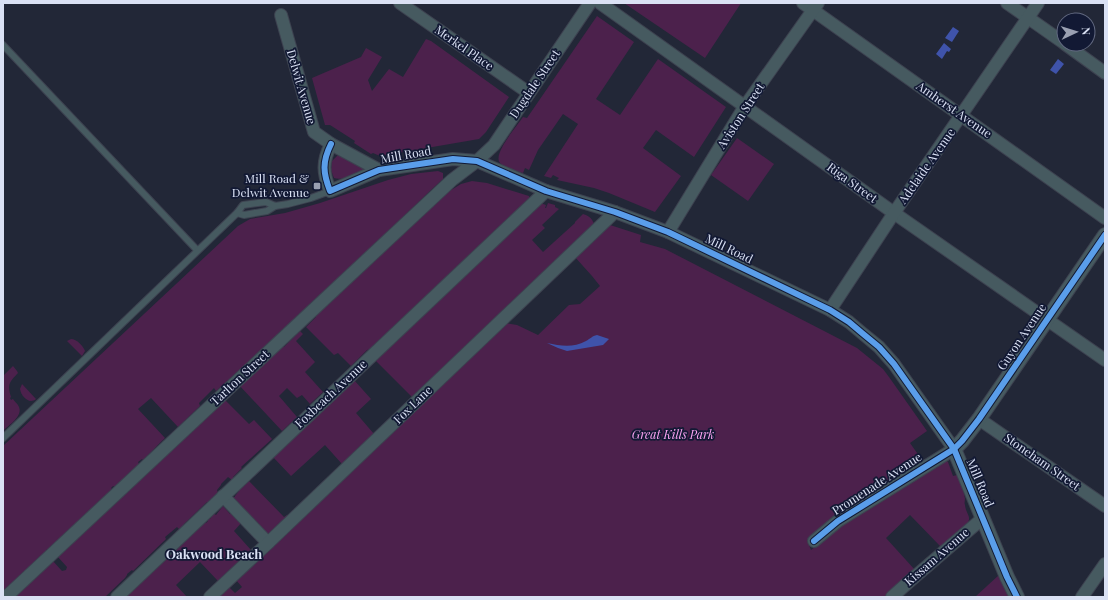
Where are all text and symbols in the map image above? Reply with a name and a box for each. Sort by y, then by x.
north arrow [1056,12,1096,52]
street label: Merkel Place [432,21,497,73]
text: N [1079,27,1094,36]
street label: Dugdale Street [505,45,563,121]
street label: Delwit Avenue [284,47,320,126]
street label: Amherst Avenue [913,77,995,141]
street label: Aviston Street [712,79,768,152]
street label: Adelaide Avenue [894,124,958,207]
street label: Mill Road [379,142,432,166]
street label: Riga Street [824,159,882,206]
place label: Mill Road & Delwit Avenue [232,170,309,200]
marker: Mill Road & Delwit Avenue [312,181,322,191]
street label: Mill Road [703,230,756,267]
street label: Guyon Avenue [993,300,1049,373]
street label: Tarlton Street [206,345,273,409]
street label: Foxbeach Avenue [291,356,370,431]
street label: Fox Lane [389,382,435,427]
park label: Great Kills Park [632,426,714,442]
street label: Stoneham Street [1001,429,1084,494]
street label: Promenade Avenue [829,448,924,518]
street label: Mill Road [964,456,998,509]
street label: Kissam Avenue [901,524,972,589]
district label: Oakwood Beach [166,545,262,562]

